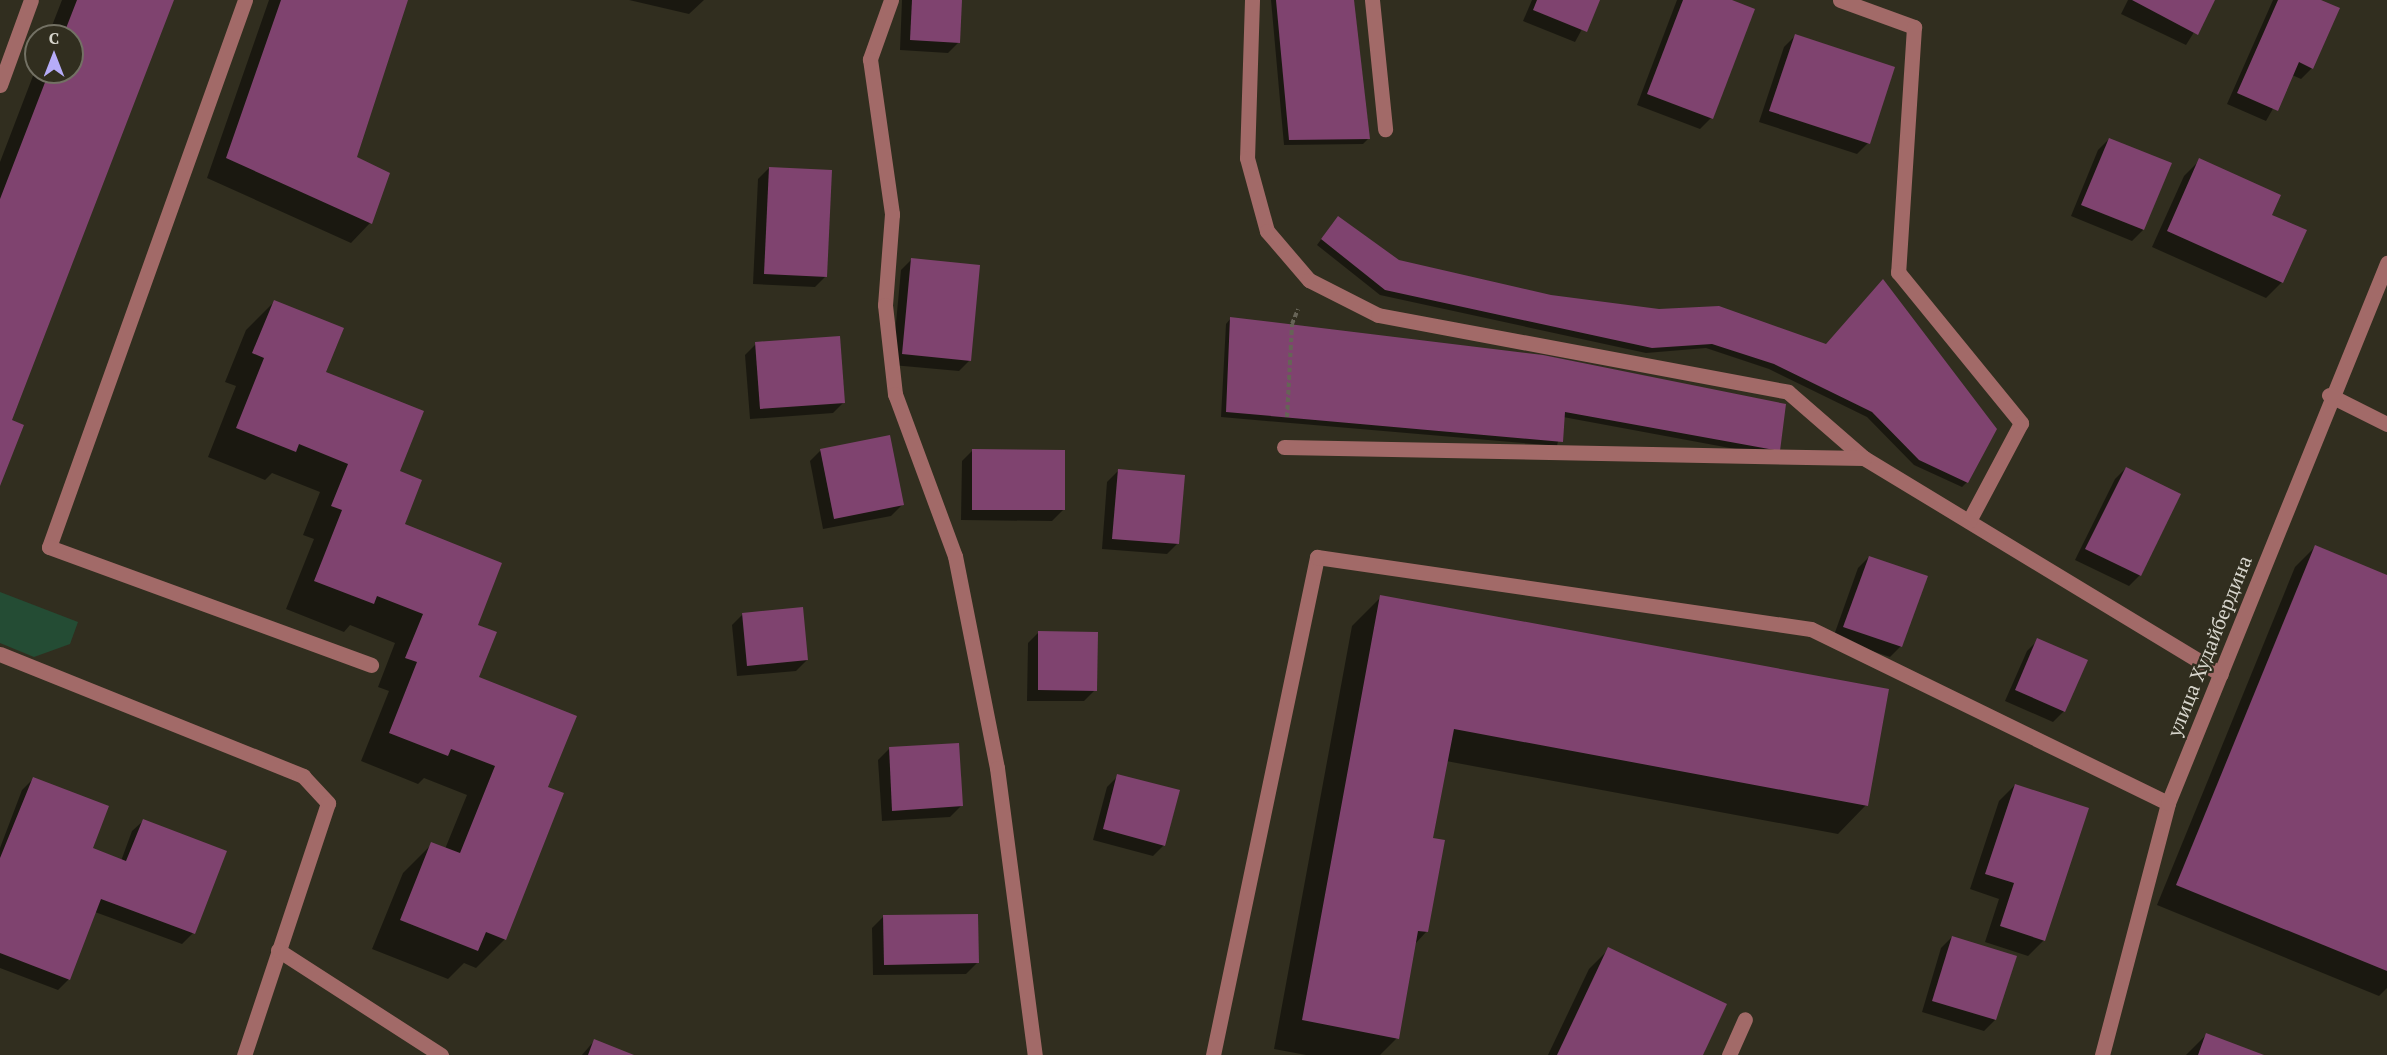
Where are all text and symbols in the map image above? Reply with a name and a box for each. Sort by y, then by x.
north arrow [24,24,84,84]
text: С [49,27,59,49]
street label: улица Худайбердина [2162,552,2256,740]

